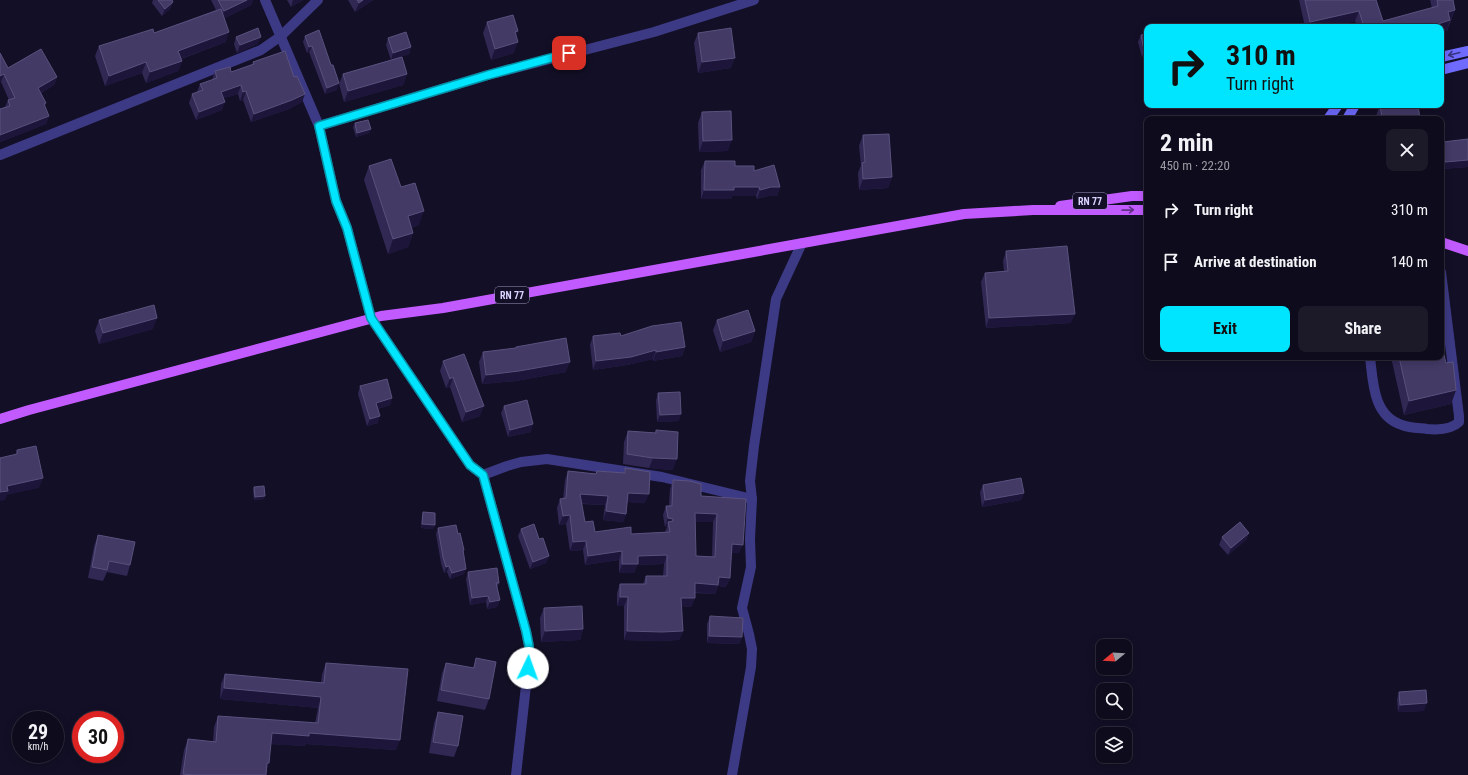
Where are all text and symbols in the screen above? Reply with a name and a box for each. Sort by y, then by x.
pin [552,36,586,70]
text: 310 m [1226,39,1296,72]
icon: right [1160,40,1212,92]
icon: arrive [558,42,580,64]
one-way arrow [1448,51,1461,58]
text: Turn right [1226,73,1294,94]
text: 2 min [1160,129,1213,157]
button: close [1386,129,1428,171]
text: 450 m · 22:20 [1160,158,1230,173]
road number: RN 77 [1073,193,1107,209]
icon: right [1160,199,1182,221]
text: Turn right [1194,201,1253,219]
text: 310 m [1391,201,1428,219]
one-way arrow [1121,206,1134,214]
icon: arrive [1160,251,1182,273]
text: Arrive at destination [1194,253,1317,271]
text: 140 m [1391,253,1428,271]
road number: RN 77 [495,287,529,303]
button: Exit [1160,306,1290,352]
button: Share [1298,306,1428,352]
north arrow [1096,639,1132,675]
map controls [1096,639,1132,763]
position arrow [507,647,549,689]
button: search [1096,683,1132,719]
speed limit sign: 30 [72,711,124,763]
text: 29 [28,720,48,744]
button: layers [1096,727,1132,763]
text: km/h [28,741,48,752]

